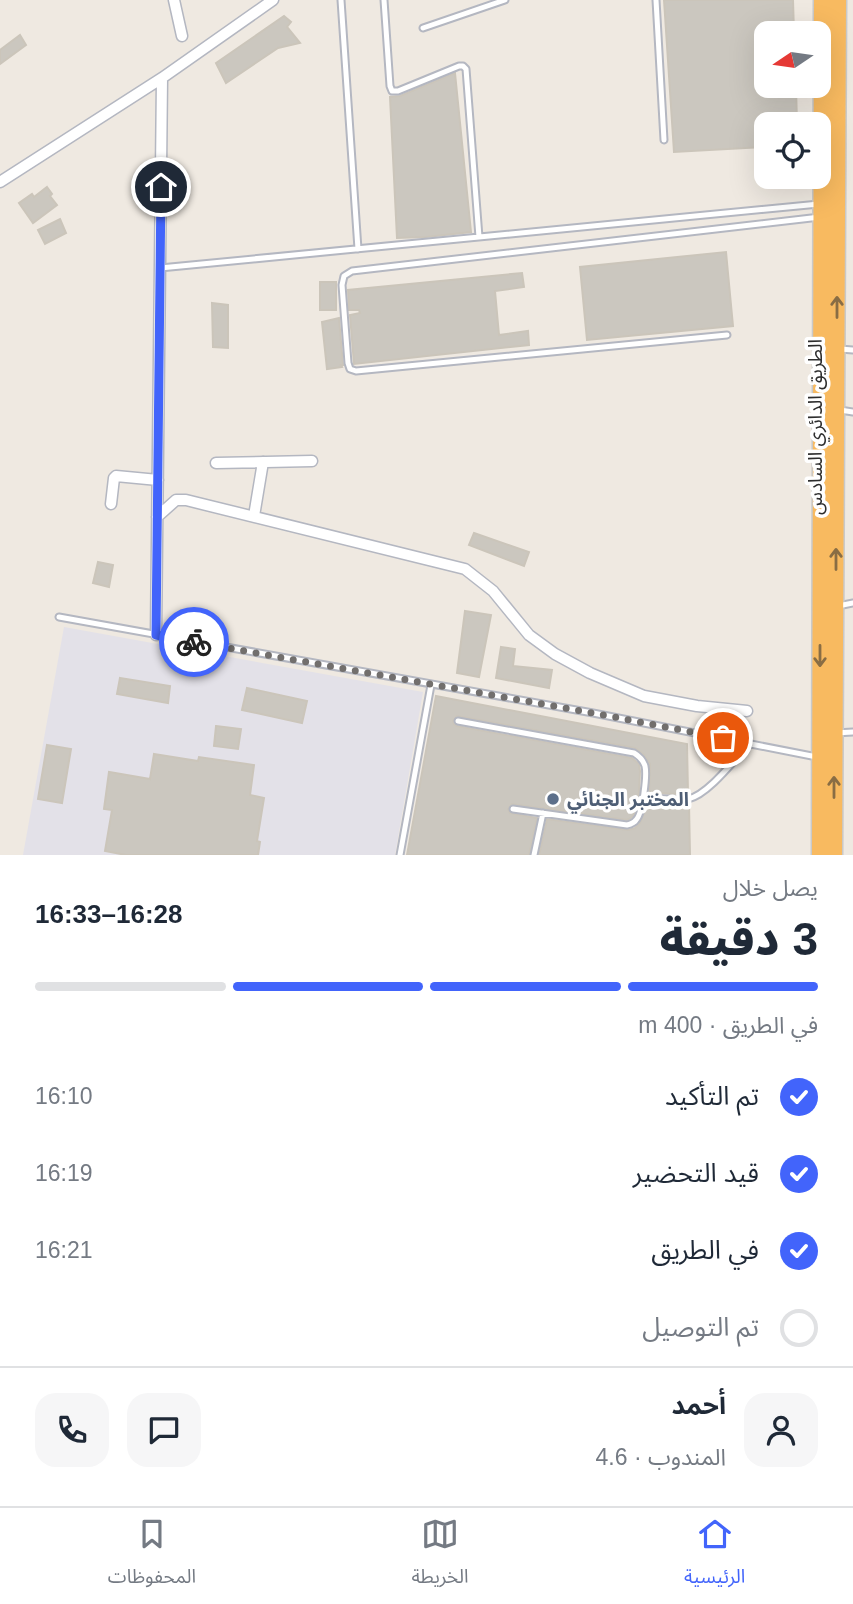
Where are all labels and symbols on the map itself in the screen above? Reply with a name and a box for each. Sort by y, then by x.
north arrow [754,21,831,98]
pin [131,157,191,217]
one-way arrow [830,296,844,319]
street label: الطريق الدائري السادس [805,339,830,515]
one-way arrow [829,548,843,571]
courier [159,607,229,677]
one-way arrow [813,644,827,667]
pin [693,708,753,768]
one-way arrow [827,776,841,799]
place label: المختبر الجنائي [567,789,689,814]
marker: المختبر الجنائي [545,791,561,807]

